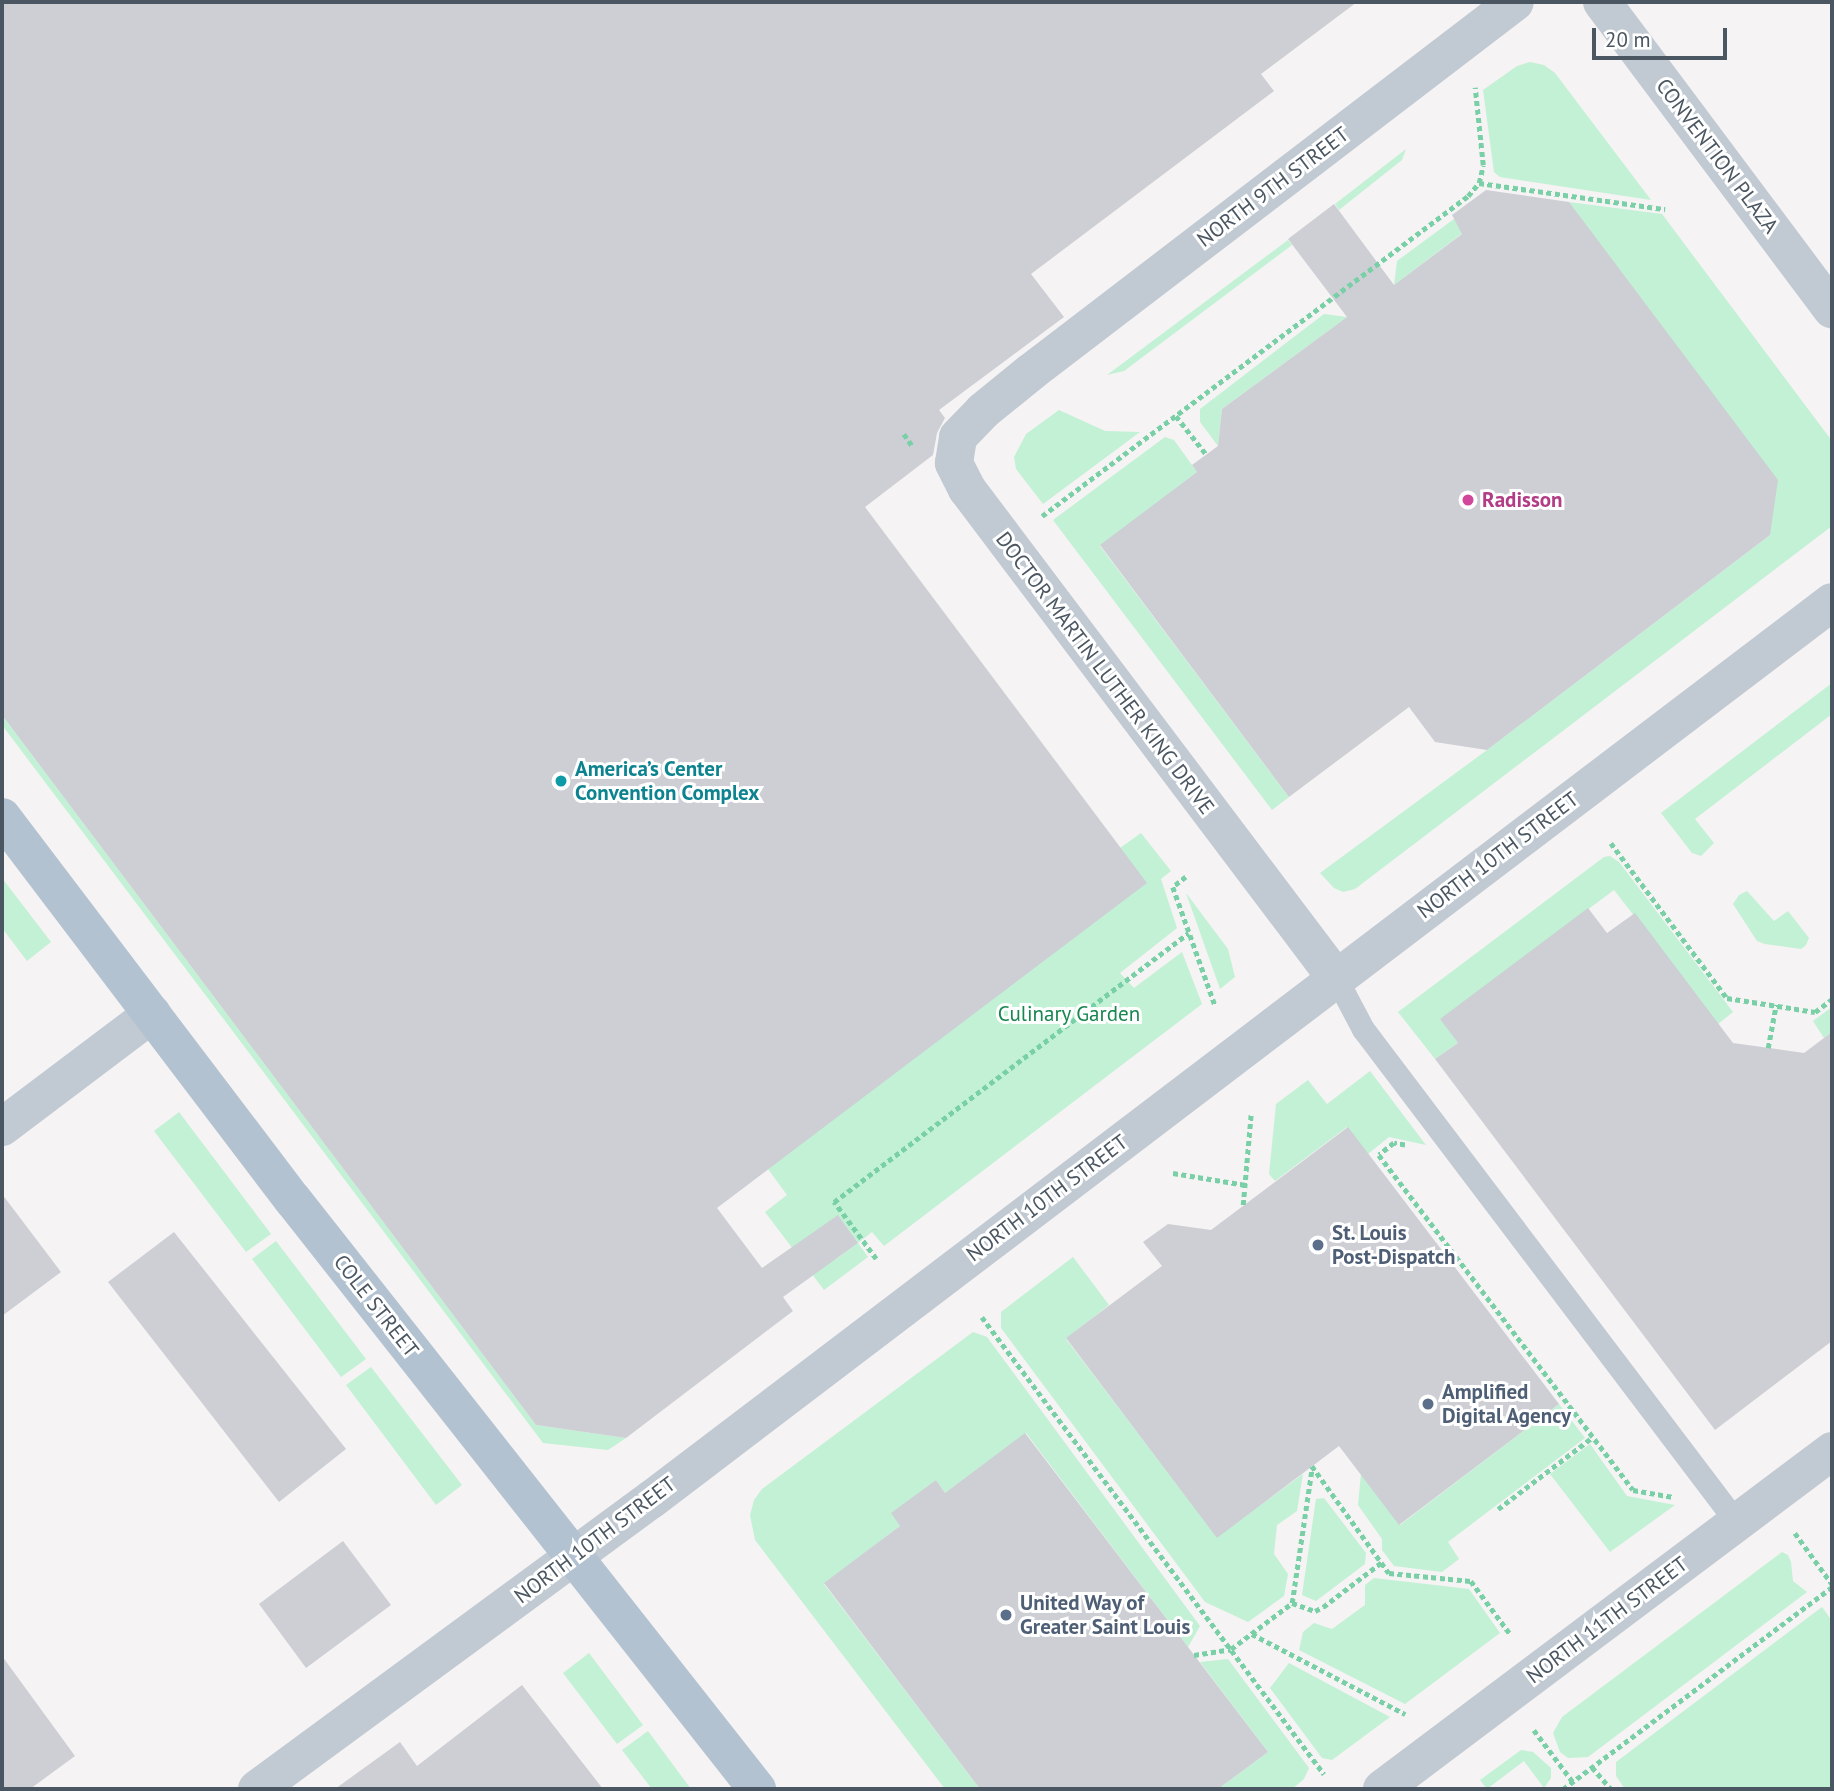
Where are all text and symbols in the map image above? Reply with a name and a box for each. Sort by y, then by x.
scale bar [1596,14,1731,58]
text: 20 m [1605,26,1651,53]
street label: CONVENTION PLAZA [1651,74,1783,238]
street label: NORTH 9TH STREET [1192,122,1354,252]
place label: Radisson [1482,487,1562,513]
marker: Radisson [1460,492,1476,508]
street label: DOCTOR MARTIN LUTHER KING DRIVE [991,527,1219,819]
place label: America’s Center Convention Complex [575,756,760,806]
marker: America’s Center Convention Complex [553,773,569,789]
street label: NORTH 10TH STREET [1413,786,1583,924]
park label: Culinary Garden [997,1001,1141,1027]
street label: NORTH 10TH STREET [962,1129,1132,1267]
place label: St. Louis Post-Dispatch [1332,1220,1456,1270]
marker: St. Louis Post-Dispatch [1310,1237,1326,1253]
street label: COLE STREET [328,1250,424,1362]
place label: Amplified Digital Agency [1442,1379,1572,1429]
marker: Amplified Digital Agency [1420,1396,1436,1412]
street label: NORTH 10TH STREET [510,1471,680,1609]
street label: NORTH 11TH STREET [1522,1551,1692,1689]
place label: United Way of Greater Saint Louis [1020,1590,1190,1640]
marker: United Way of Greater Saint Louis [998,1607,1014,1623]

